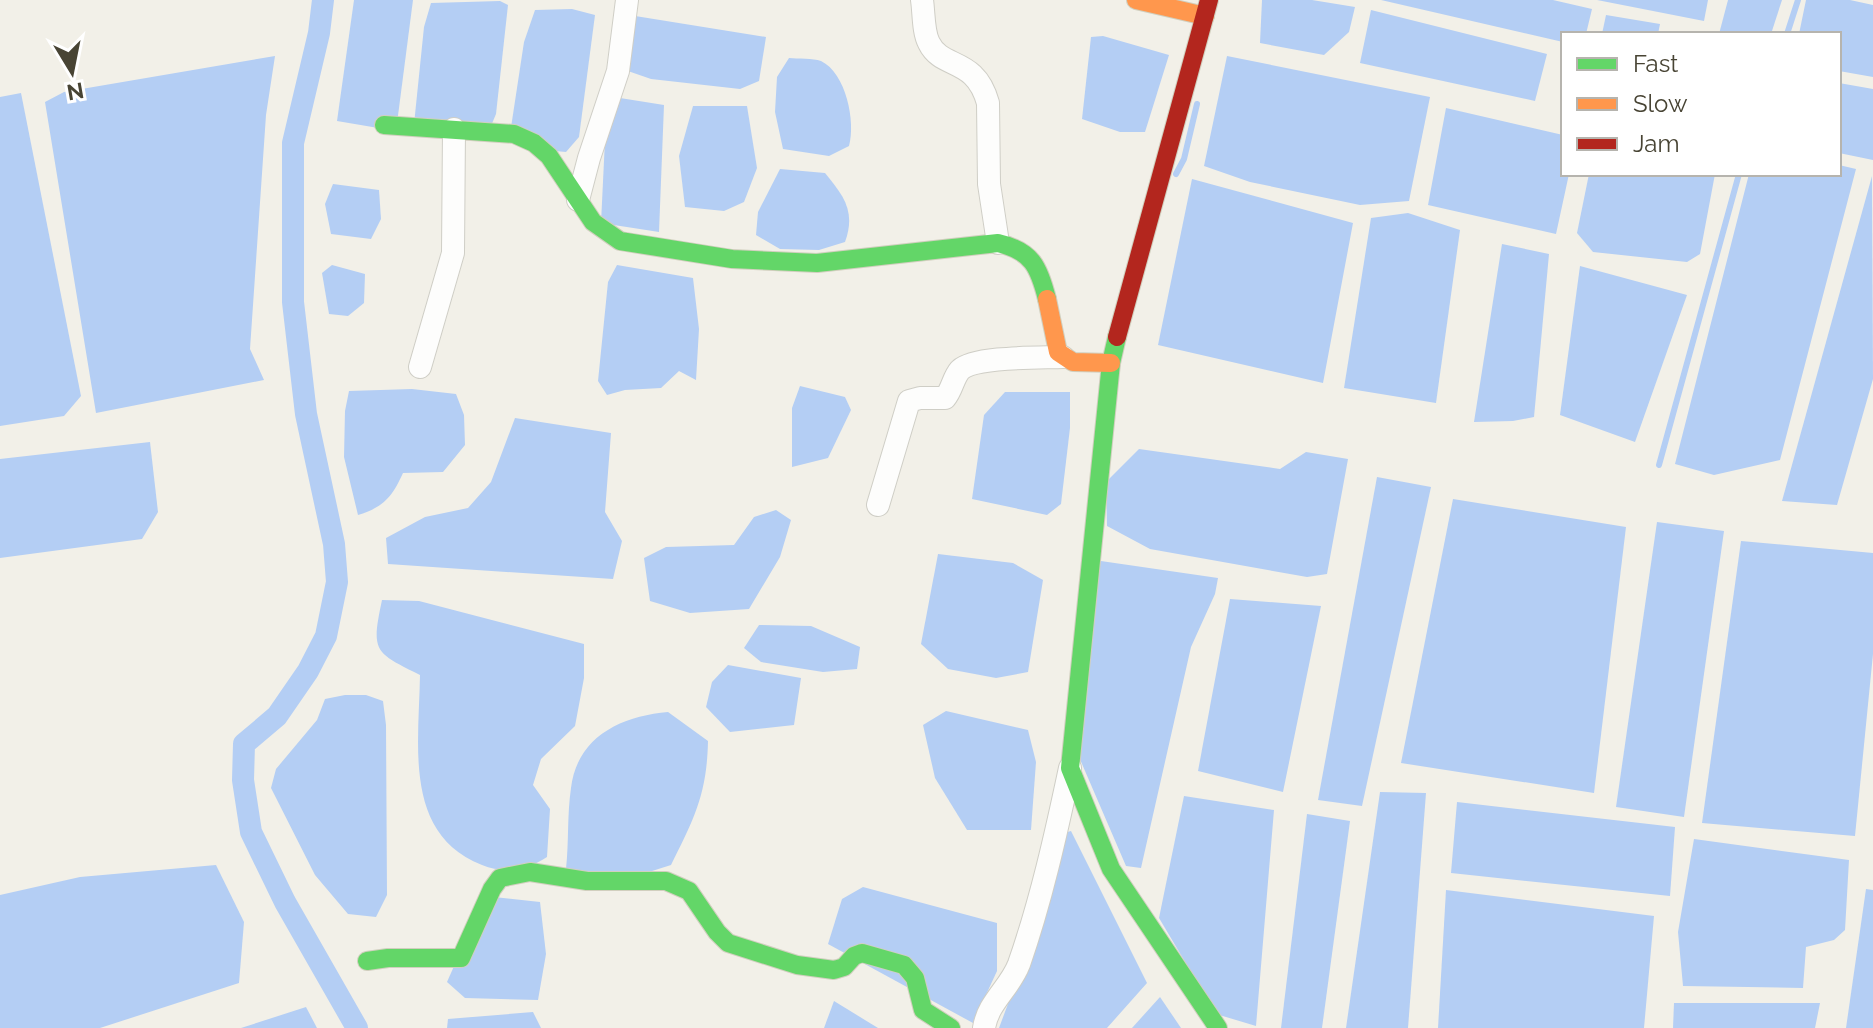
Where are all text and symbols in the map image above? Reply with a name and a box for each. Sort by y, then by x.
north arrow [32,32,112,112]
legend [1561,32,1841,176]
text: Fast [1633,49,1678,78]
text: N [65,77,86,106]
text: Slow [1633,89,1688,118]
text: Jam [1633,129,1679,158]

